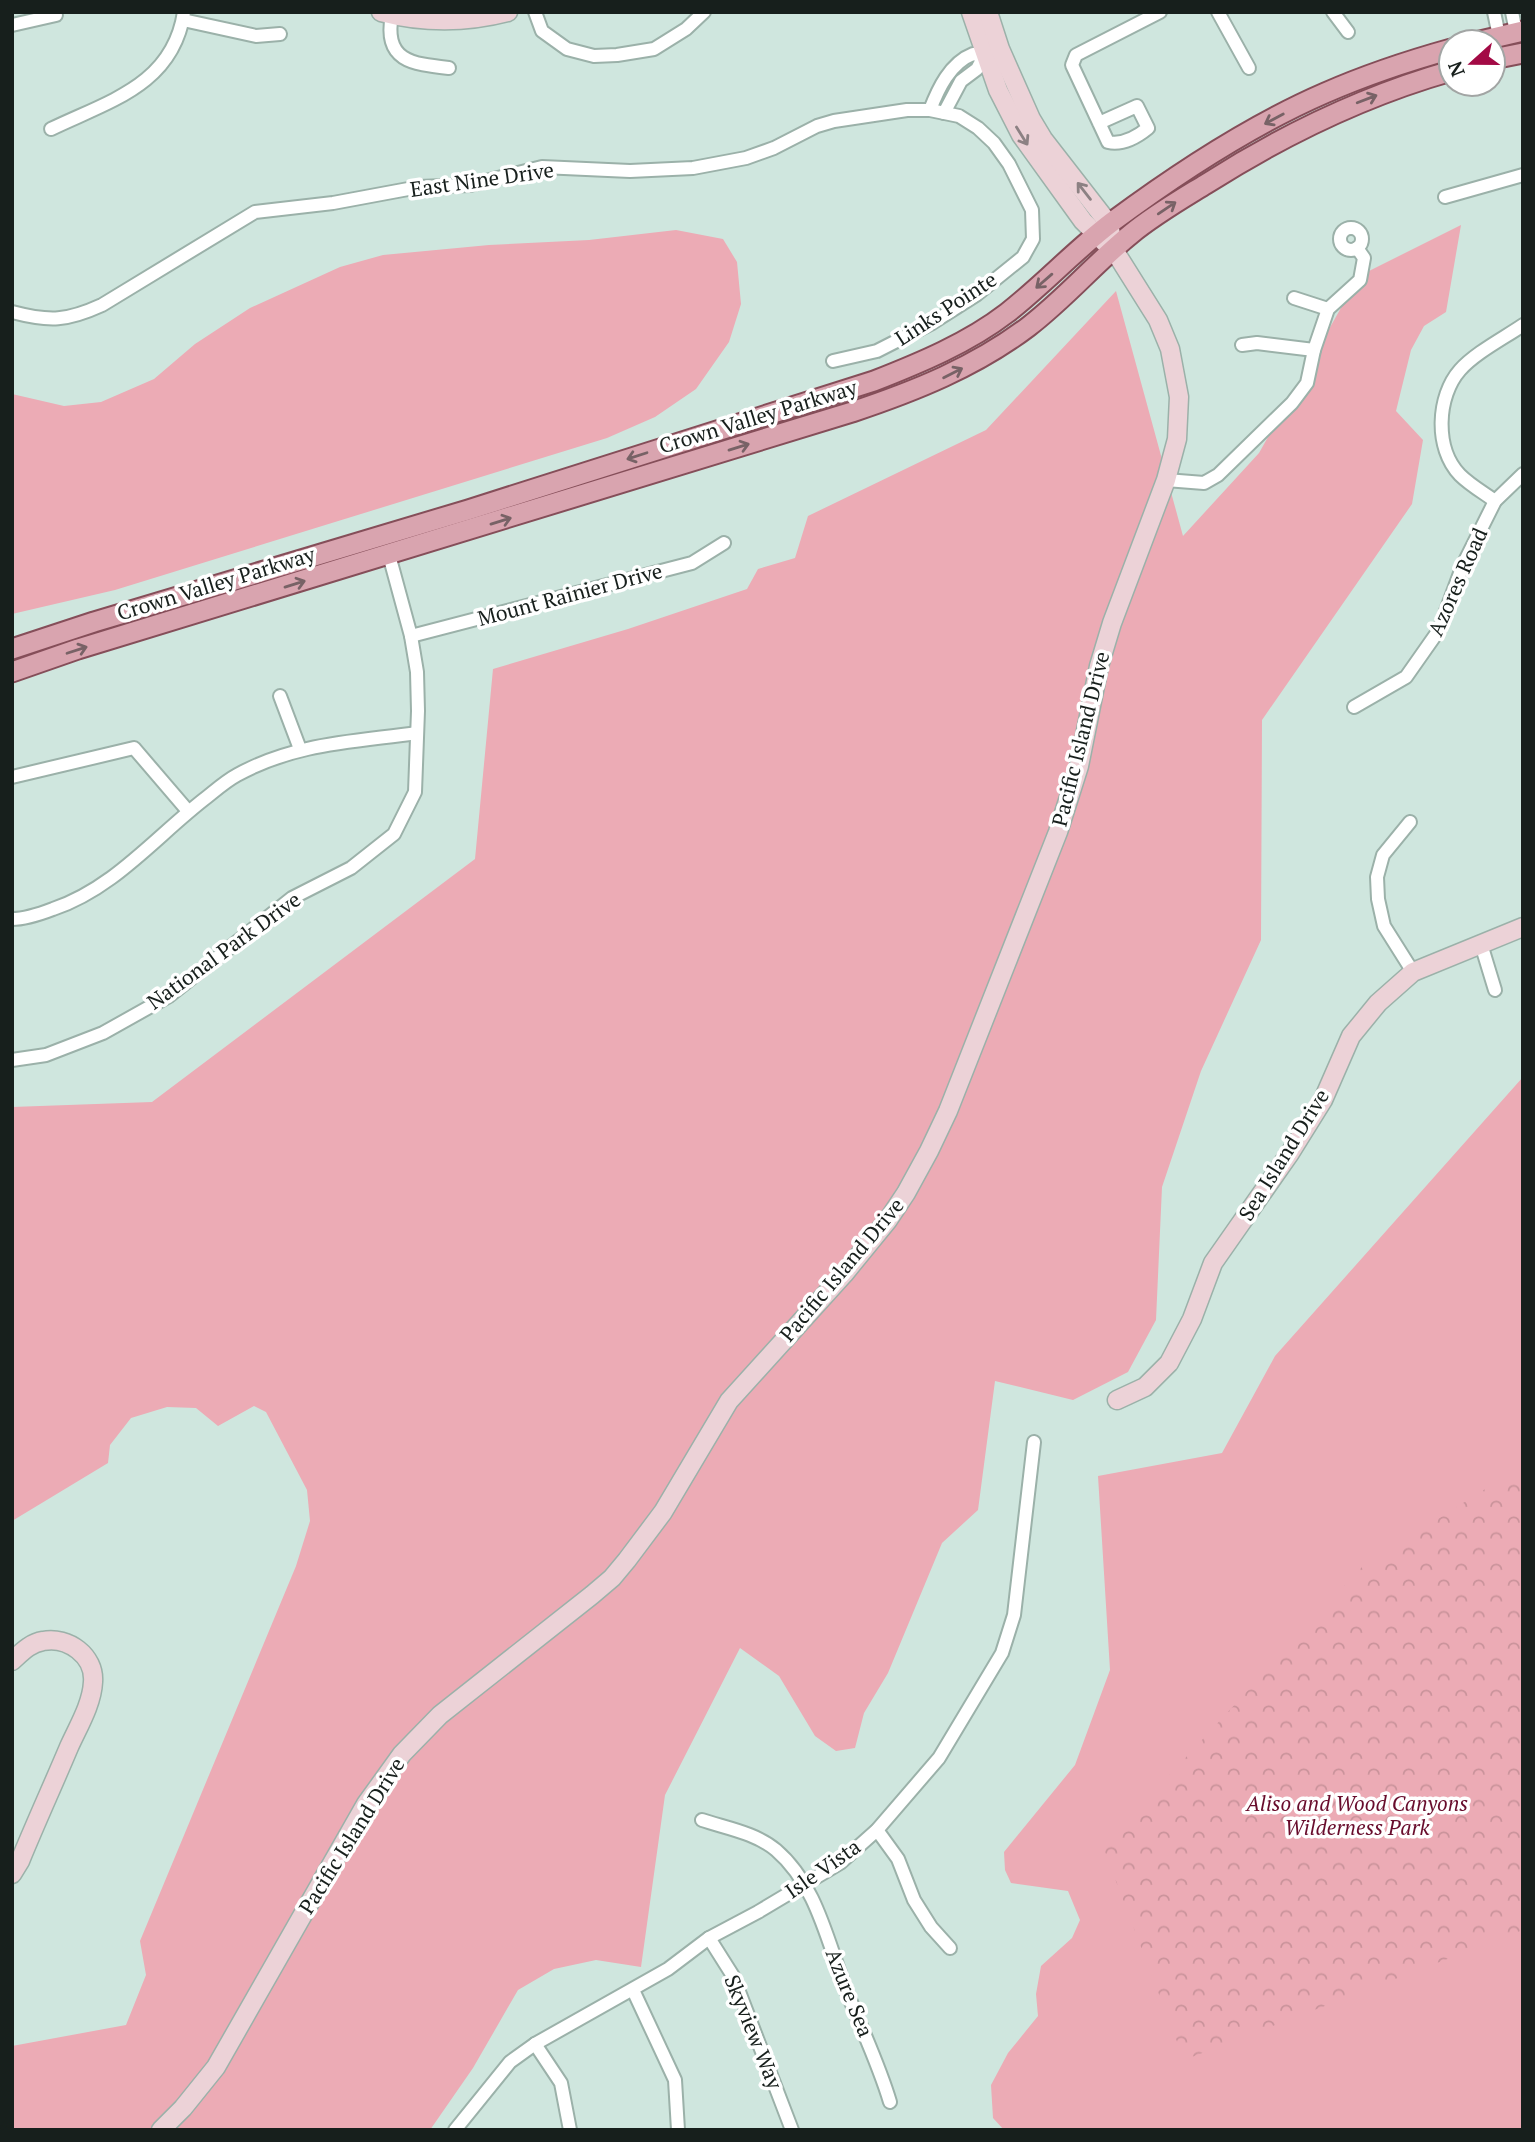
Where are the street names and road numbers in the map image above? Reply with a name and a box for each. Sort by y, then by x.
street label: East Nine Drive [408,155,555,203]
street label: Links Pointe [889,265,1002,351]
street label: Crown Valley Parkway [655,373,860,459]
street label: Azores Road [1421,523,1494,640]
street label: Crown Valley Parkway [113,540,318,626]
street label: Mount Rainier Drive [474,556,665,632]
street label: Pacific Island Drive [1045,648,1115,829]
street label: National Park Drive [141,885,306,1015]
street label: Sea Island Drive [1231,1083,1335,1226]
street label: Pacific Island Drive [773,1192,910,1347]
street label: Pacific Island Drive [292,1752,411,1919]
street label: Isle Vista [779,1832,866,1904]
street label: Azure Sea [820,1944,880,2041]
street label: Skyview Way [718,1970,790,2093]

